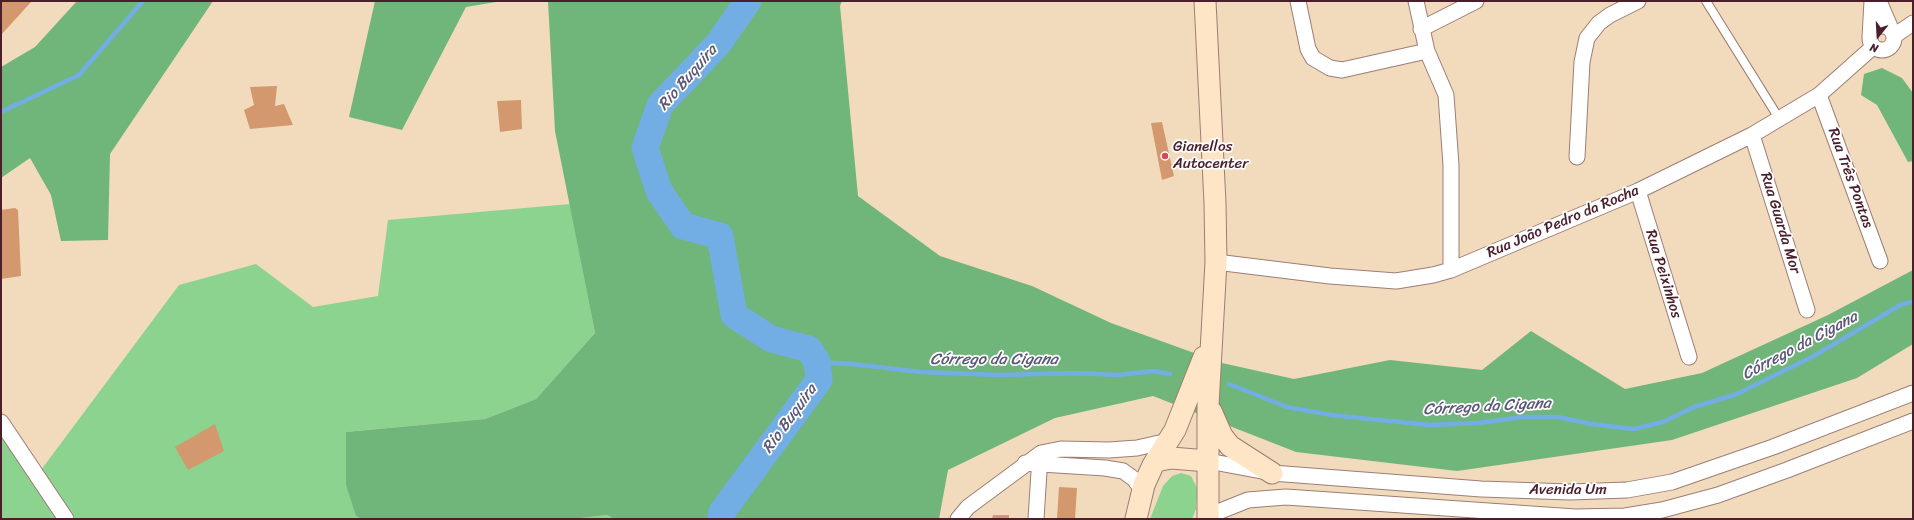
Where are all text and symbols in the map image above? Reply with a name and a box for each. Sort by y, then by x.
north arrow [1858,16,1898,56]
text: N [1868,38,1881,58]
water label: Rio Buquira [654,41,722,115]
street label: Rua Três Pontas [1824,125,1876,231]
place label: Gianellos Autocenter [1173,138,1248,173]
marker: Gianellos Autocenter [1160,151,1170,161]
street label: Rua Guarda Mor [1756,170,1804,276]
street label: Rua João Pedro da Rocha [1484,182,1642,262]
street label: Rua Peixinhos [1641,227,1685,321]
water label: Córrego da Cigana [1739,308,1861,384]
water label: Córrego da Cigana [930,350,1058,370]
water label: Rio Buquira [759,381,821,457]
water label: Córrego da Cigana [1423,394,1551,420]
street label: Avenida Um [1529,481,1607,499]

